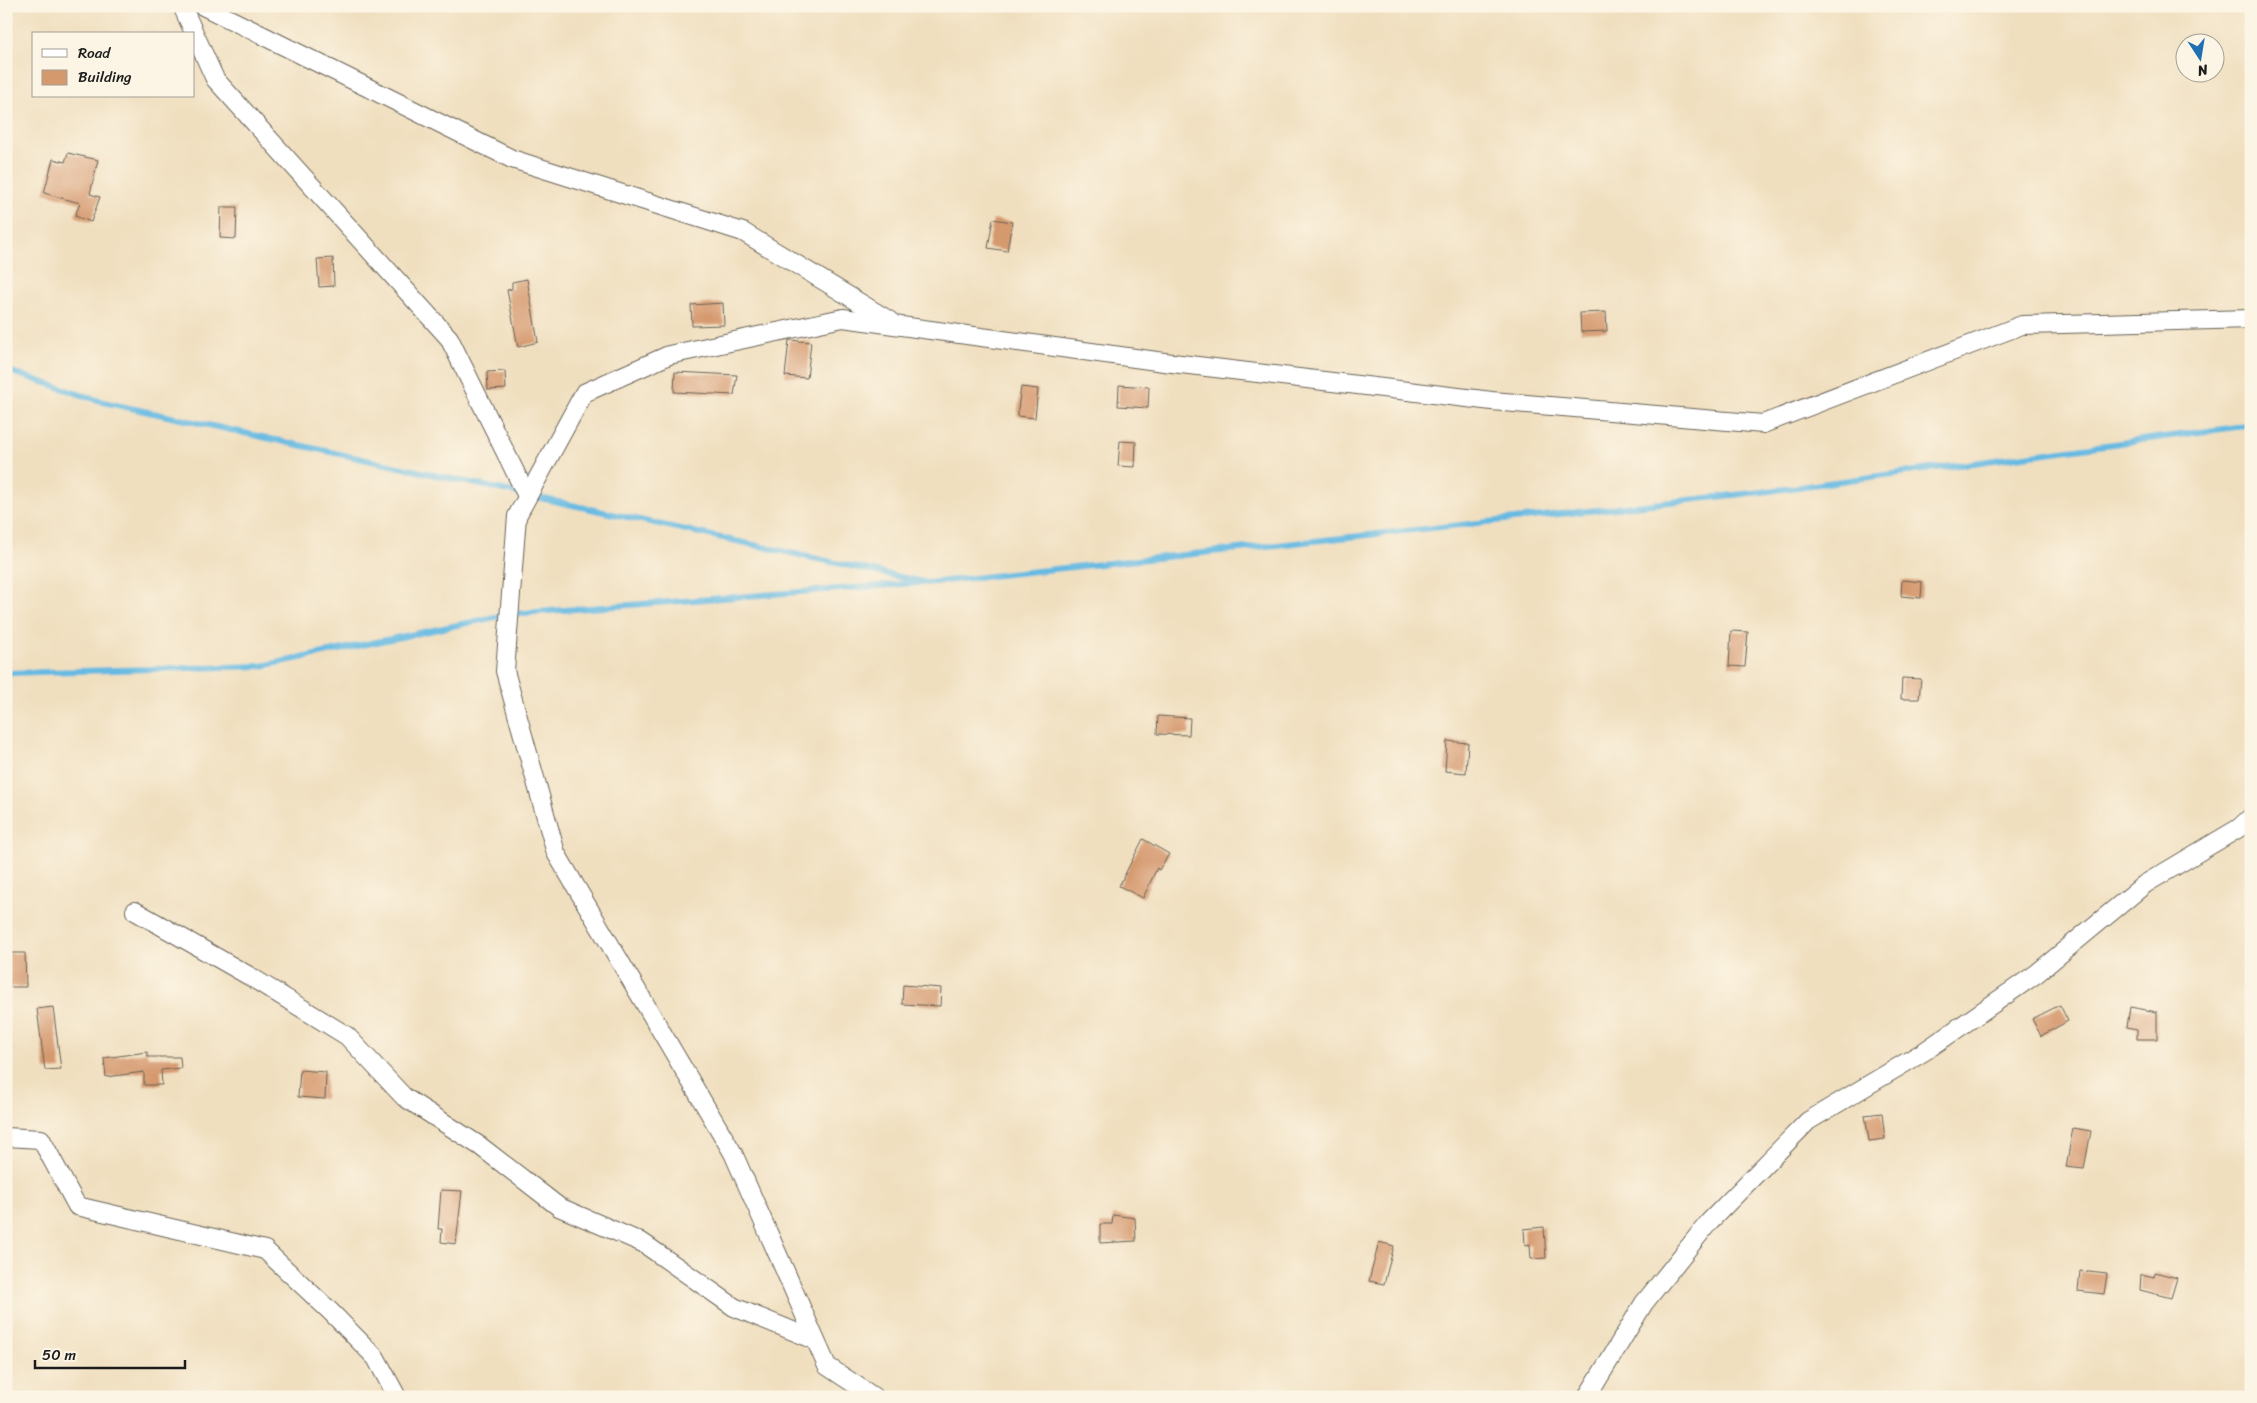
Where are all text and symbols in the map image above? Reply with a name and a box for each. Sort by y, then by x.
legend [32,32,195,98]
north arrow [2174,32,2224,82]
text: Road [78,40,111,66]
text: N [2195,57,2211,84]
text: Building [78,64,132,90]
scale bar [35,1338,185,1370]
text: 50 m [42,1342,77,1368]

